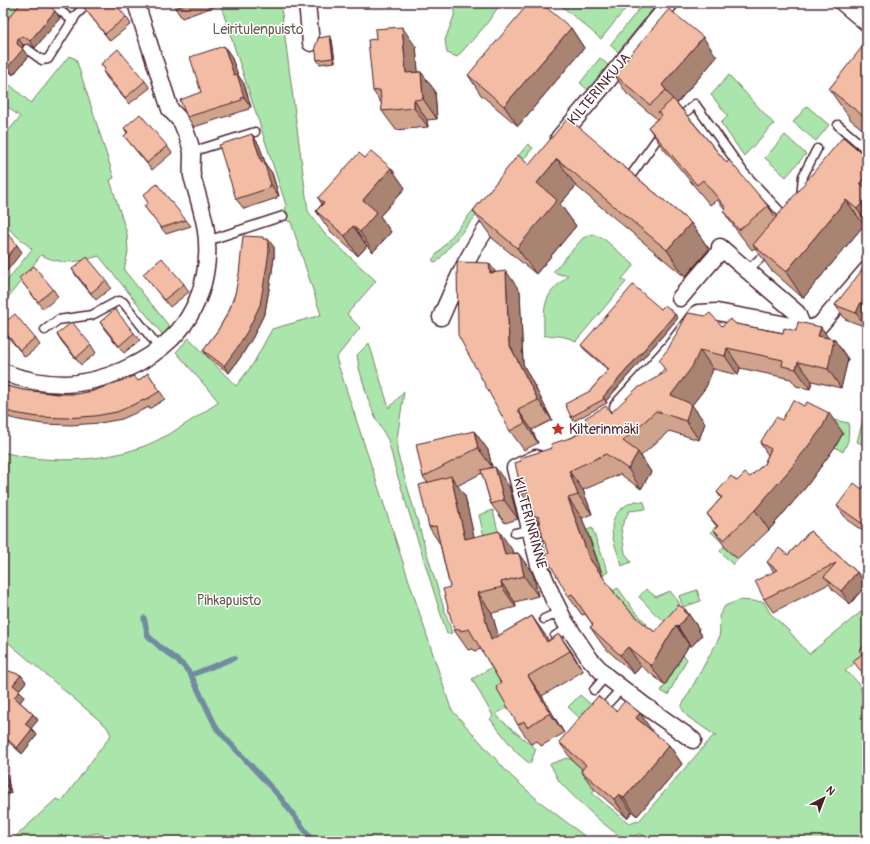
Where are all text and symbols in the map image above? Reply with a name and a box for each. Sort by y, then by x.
park label: Leiritulenpuisto [213,21,304,38]
street label: KILTERINKUJA [564,49,634,129]
place icon: Kilterinmäki [550,421,566,437]
place label: Kilterinmäki [569,421,639,438]
street label: KILTERINRINNE [510,475,550,571]
park label: Pihkapuisto [197,592,262,609]
north arrow [804,778,844,818]
text: N [823,784,838,799]

